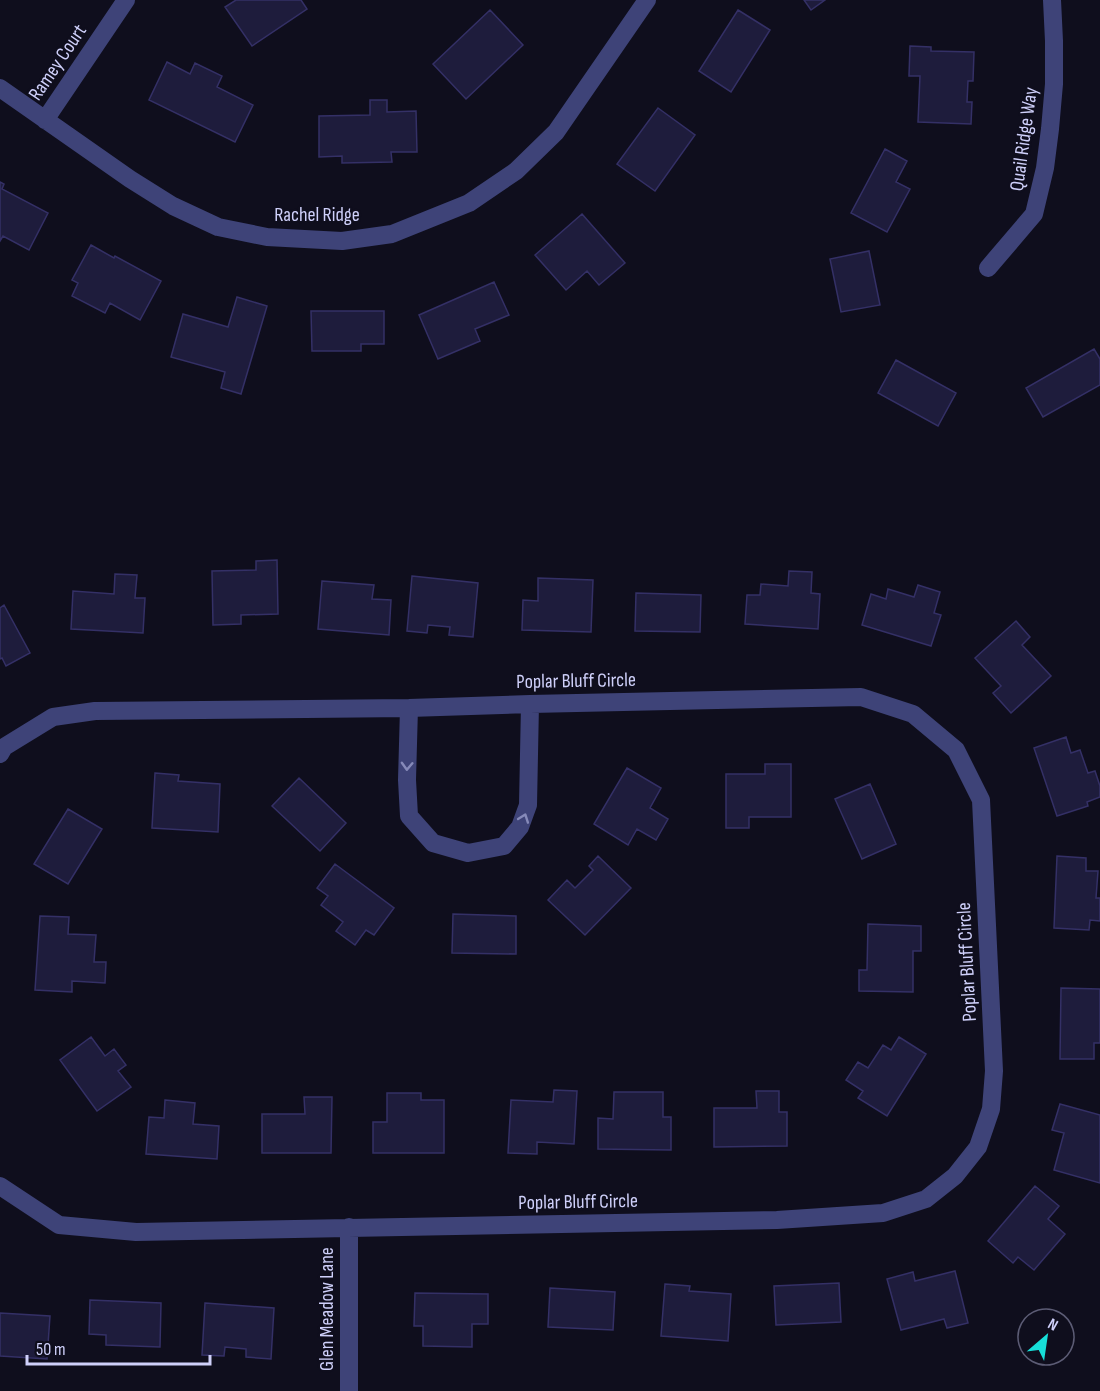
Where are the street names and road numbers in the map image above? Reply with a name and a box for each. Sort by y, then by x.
street label: Ramey Court [24,20,92,105]
street label: Quail Ridge Way [1005,85,1043,193]
street label: Rachel Ridge [274,203,360,227]
street label: Poplar Bluff Circle [516,668,636,694]
street label: Poplar Bluff Circle [952,902,982,1022]
street label: Poplar Bluff Circle [518,1189,638,1215]
street label: Glen Meadow Lane [315,1247,339,1371]

